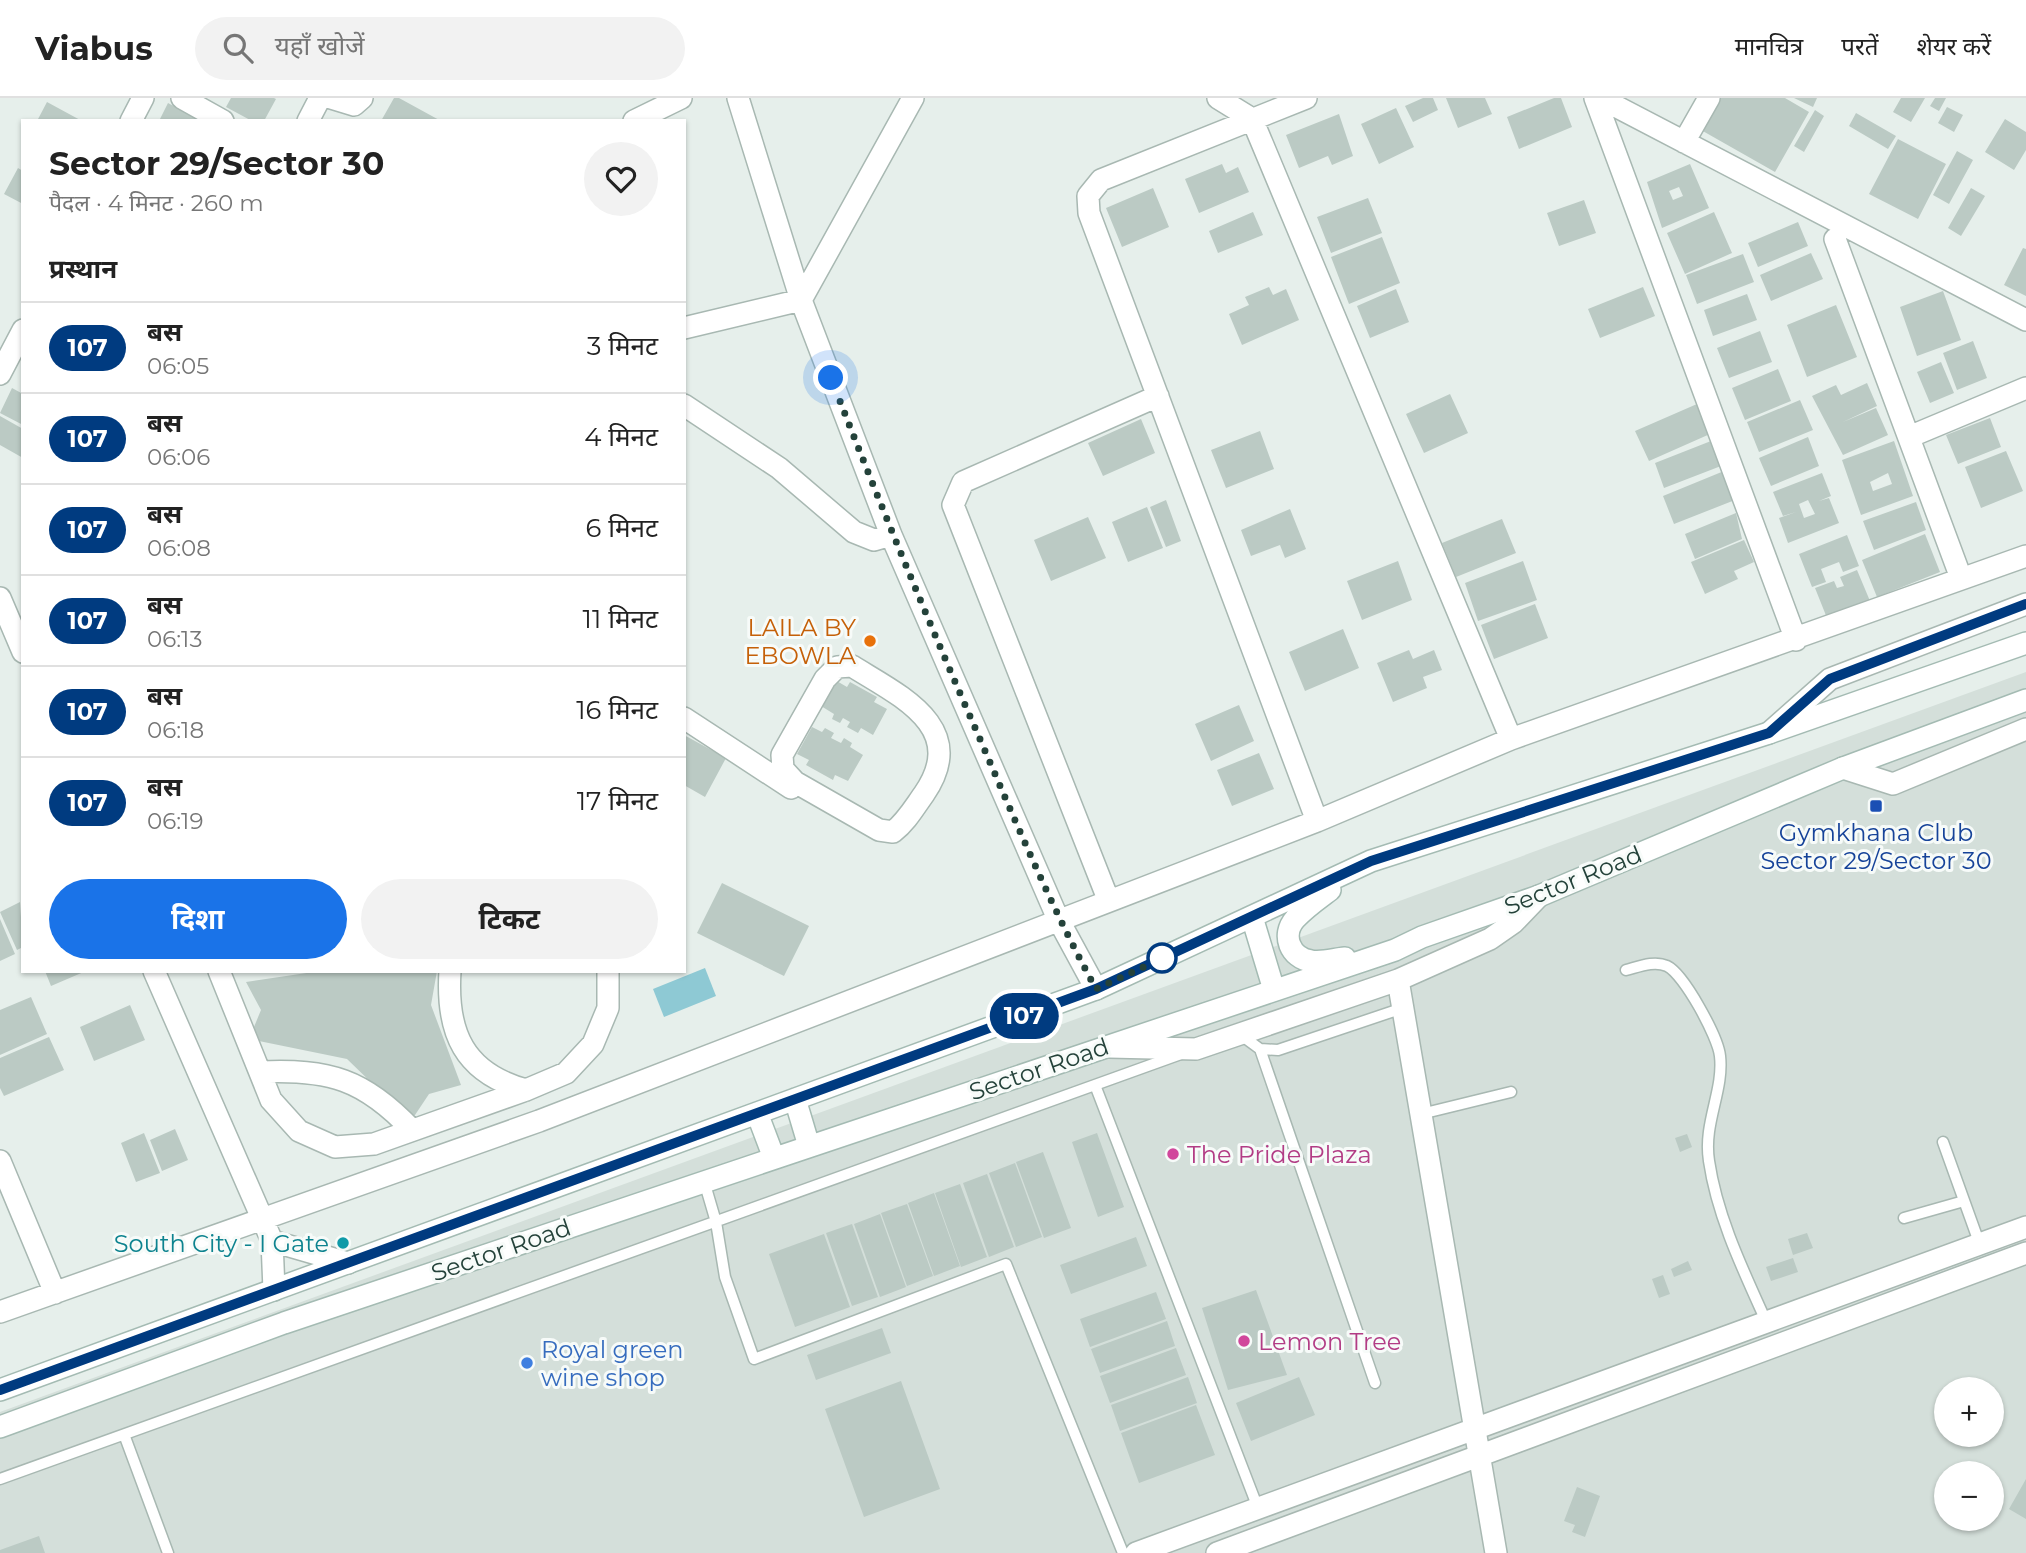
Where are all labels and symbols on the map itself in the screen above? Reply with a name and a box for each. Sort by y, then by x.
your location [813,360,848,395]
place label: LAILA BY EBOWLA [745,613,857,670]
marker: LAILA BY EBOWLA [862,633,878,649]
marker: Gymkhana Club Sector 29/Sector 30 [1868,798,1884,814]
place label: Gymkhana Club Sector 29/Sector 30 [1760,818,1992,875]
street label: Sector Road [1500,839,1646,921]
unlabelled marker [1147,943,1177,973]
line badge: 107 [984,993,1064,1039]
street label: Sector Road [965,1032,1113,1106]
place label: The Pride Plaza [1187,1140,1372,1169]
marker: The Pride Plaza [1165,1146,1181,1162]
street label: Sector Road [427,1213,575,1287]
place label: South City - I Gate [114,1229,329,1258]
marker: South City - I Gate [335,1235,351,1251]
place label: Lemon Tree [1258,1327,1401,1356]
marker: Lemon Tree [1236,1333,1252,1349]
place label: Royal green wine shop [541,1335,683,1392]
marker: Royal green wine shop [519,1355,535,1371]

